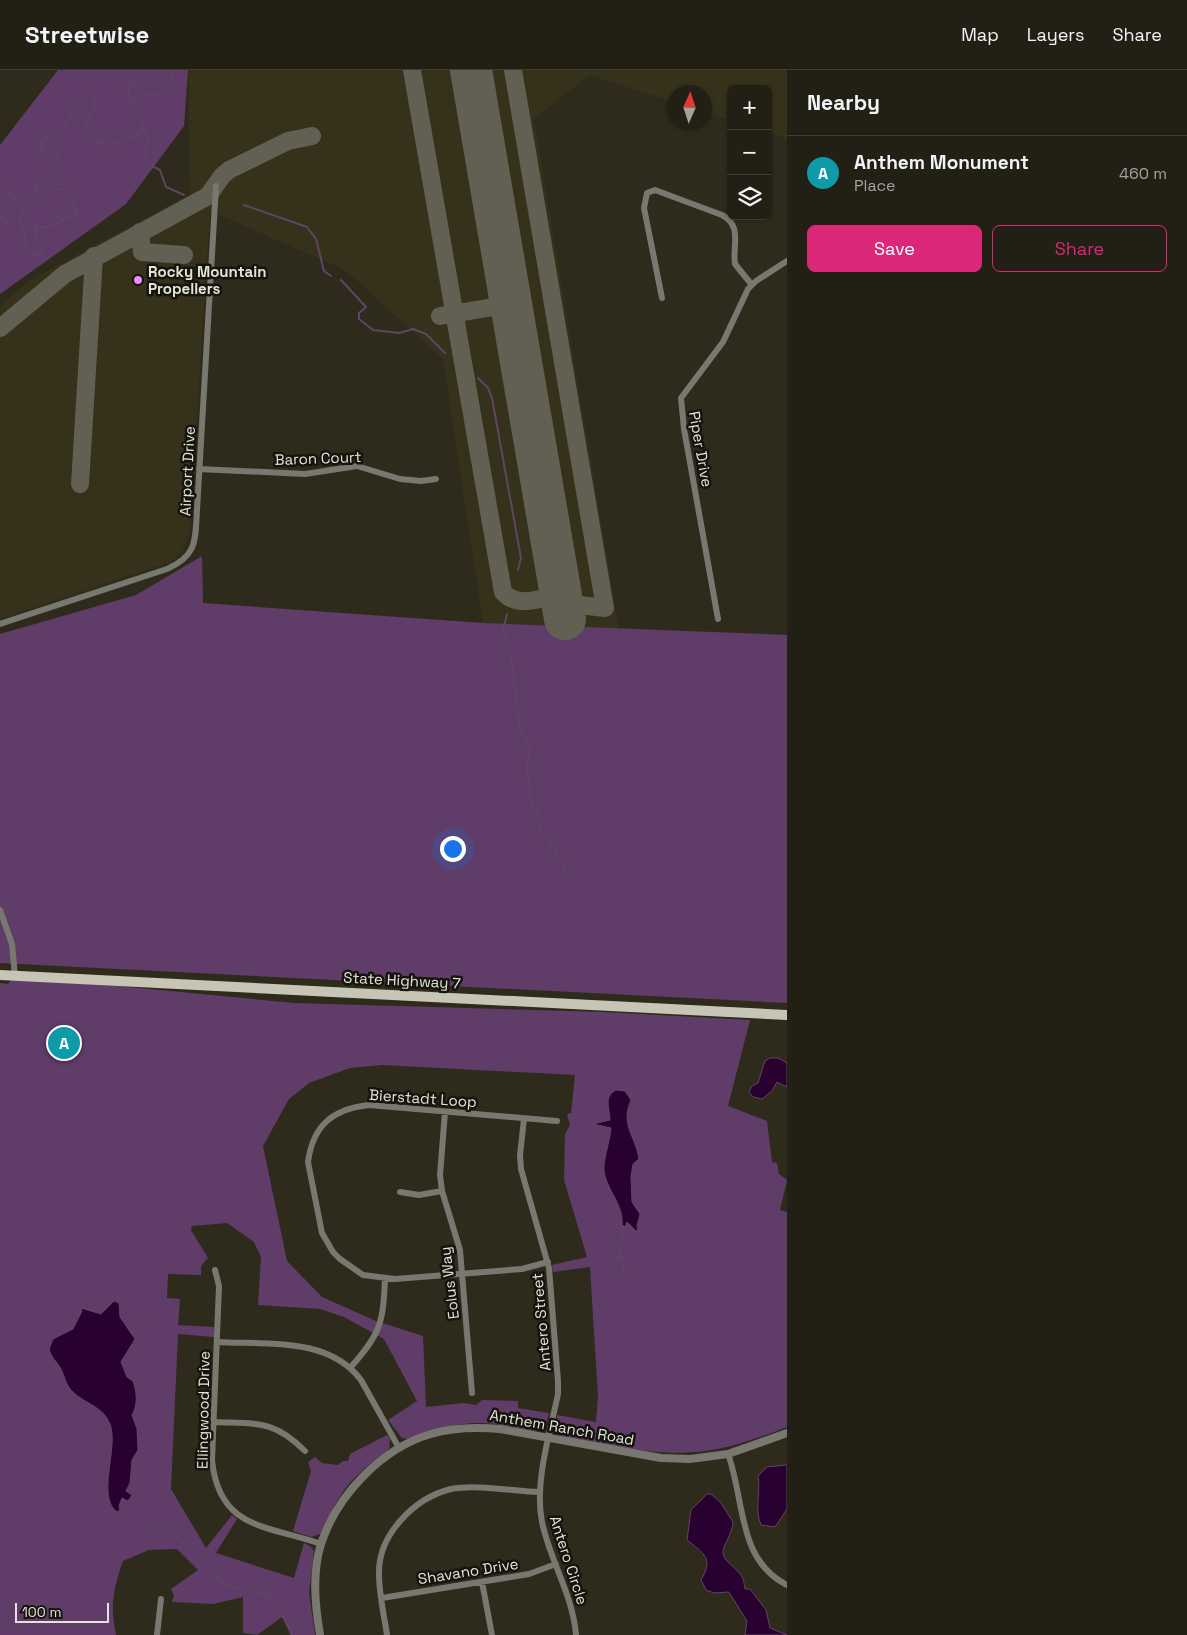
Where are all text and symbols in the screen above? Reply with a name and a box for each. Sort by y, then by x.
text: Streetwise [25,19,149,50]
text: Map [961,23,999,46]
text: Layers [1027,23,1084,46]
text: Share [1112,23,1162,46]
north arrow [667,85,712,130]
map controls [727,85,772,220]
button: + [727,85,772,130]
text: Nearby [807,89,880,116]
button: − [727,130,772,175]
text: Anthem Monument [854,150,1029,175]
text: A [818,163,828,184]
text: 460 m [1119,163,1167,184]
button: layers [727,175,772,220]
text: Place [854,175,896,196]
button: Save [807,225,982,272]
button: Share [992,225,1167,272]
place label: Rocky Mountain Propellers [148,262,266,298]
marker: Rocky Mountain Propellers [132,274,144,286]
street label: Piper Drive [685,410,717,489]
street label: Airport Drive [175,425,199,516]
street label: Baron Court [274,447,362,469]
your location [440,836,466,862]
street label: State Highway 7 [343,967,461,993]
pin: A [48,1024,80,1062]
street label: Bierstadt Loop [369,1085,477,1111]
street label: Eolus Way [435,1246,463,1320]
street label: Antero Street [527,1272,555,1372]
street label: Ellingwood Drive [192,1351,214,1469]
street label: Anthem Ranch Road [488,1405,636,1449]
street label: Antero Circle [546,1513,592,1607]
street label: Shavano Drive [416,1554,520,1588]
scale bar [15,1600,109,1623]
text: 100 m [22,1603,61,1621]

